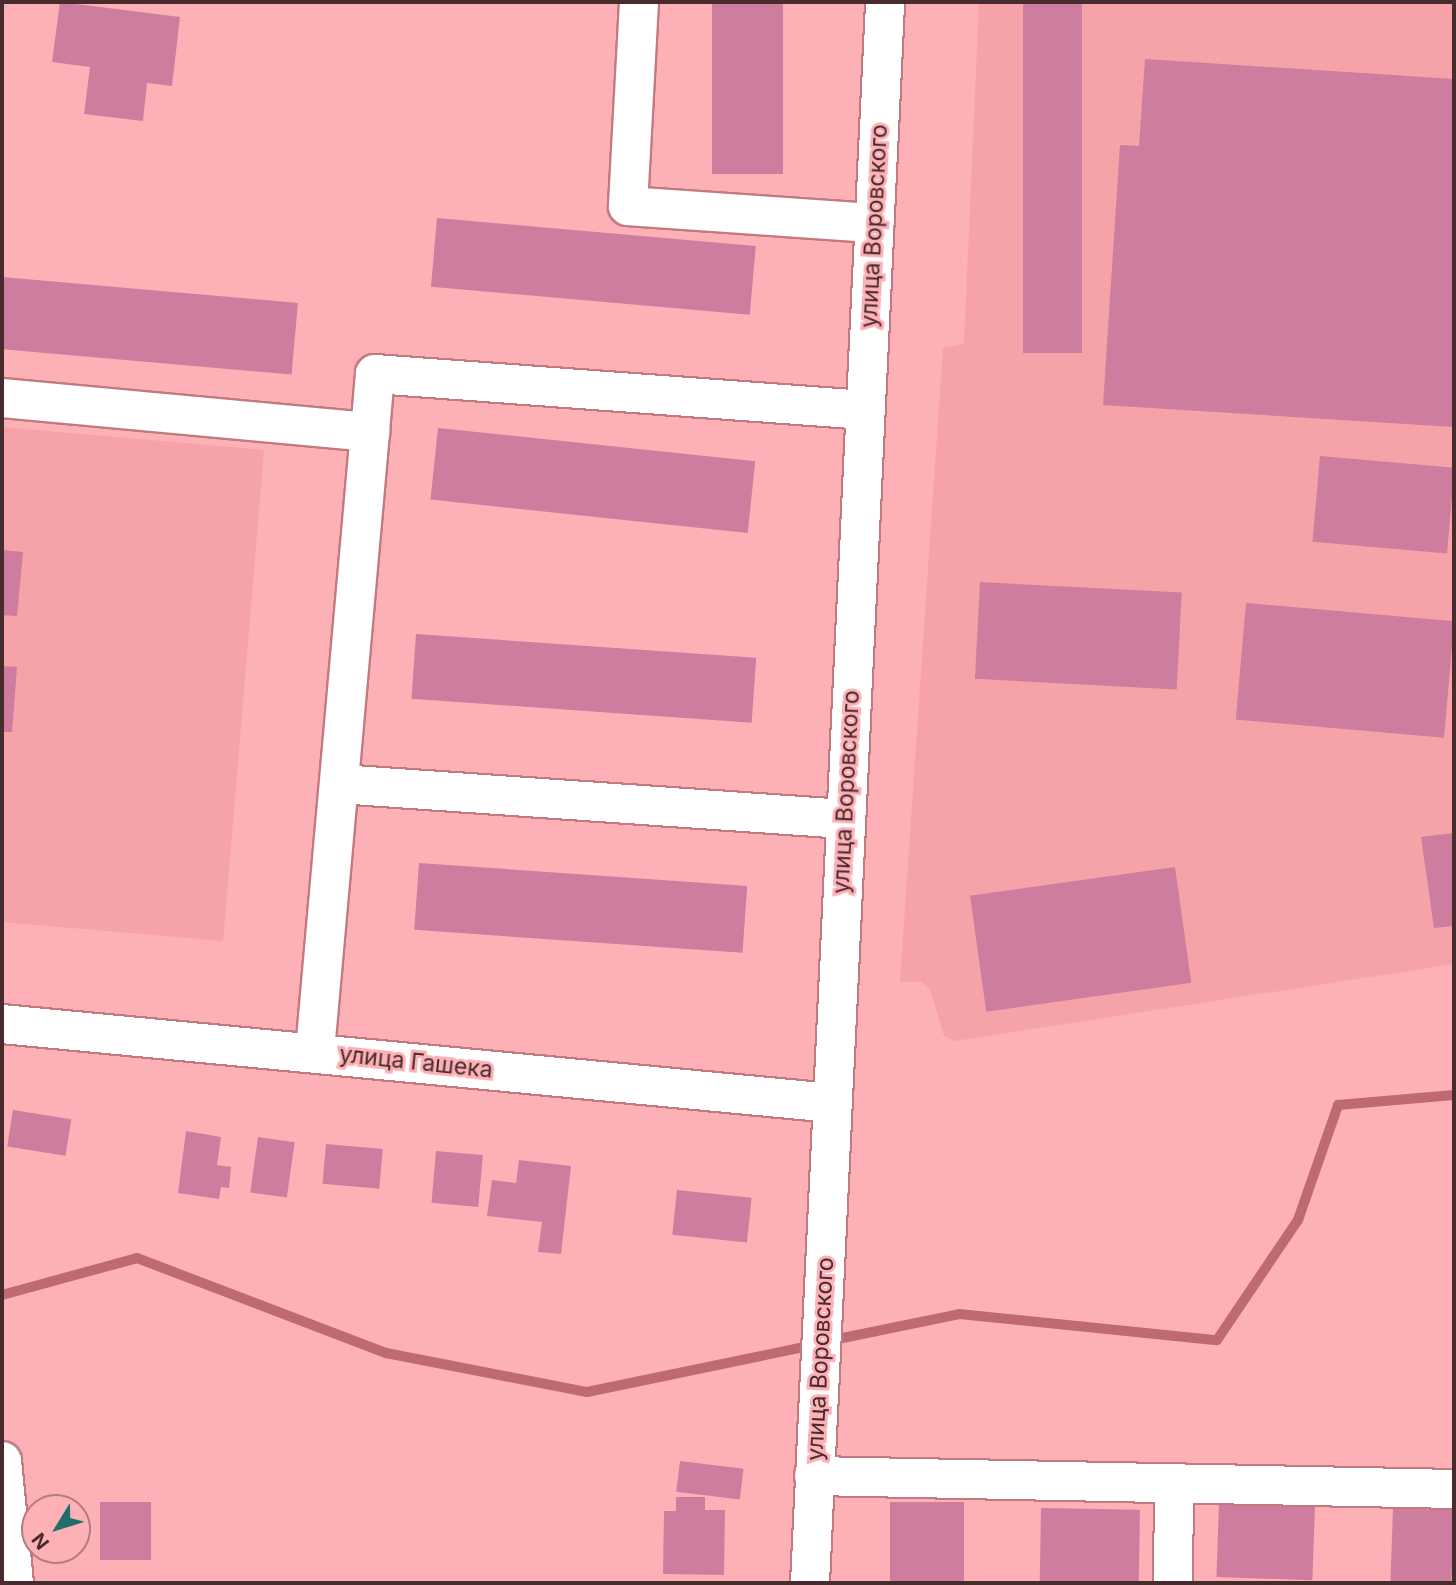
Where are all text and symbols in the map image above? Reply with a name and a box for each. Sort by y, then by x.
street label: улица Воровского [855,123,893,329]
street label: улица Воровского [827,689,865,895]
street label: улица Гашека [338,1040,494,1084]
street label: улица Воровского [801,1256,839,1462]
north arrow [21,1494,91,1564]
text: N [27,1528,54,1554]

